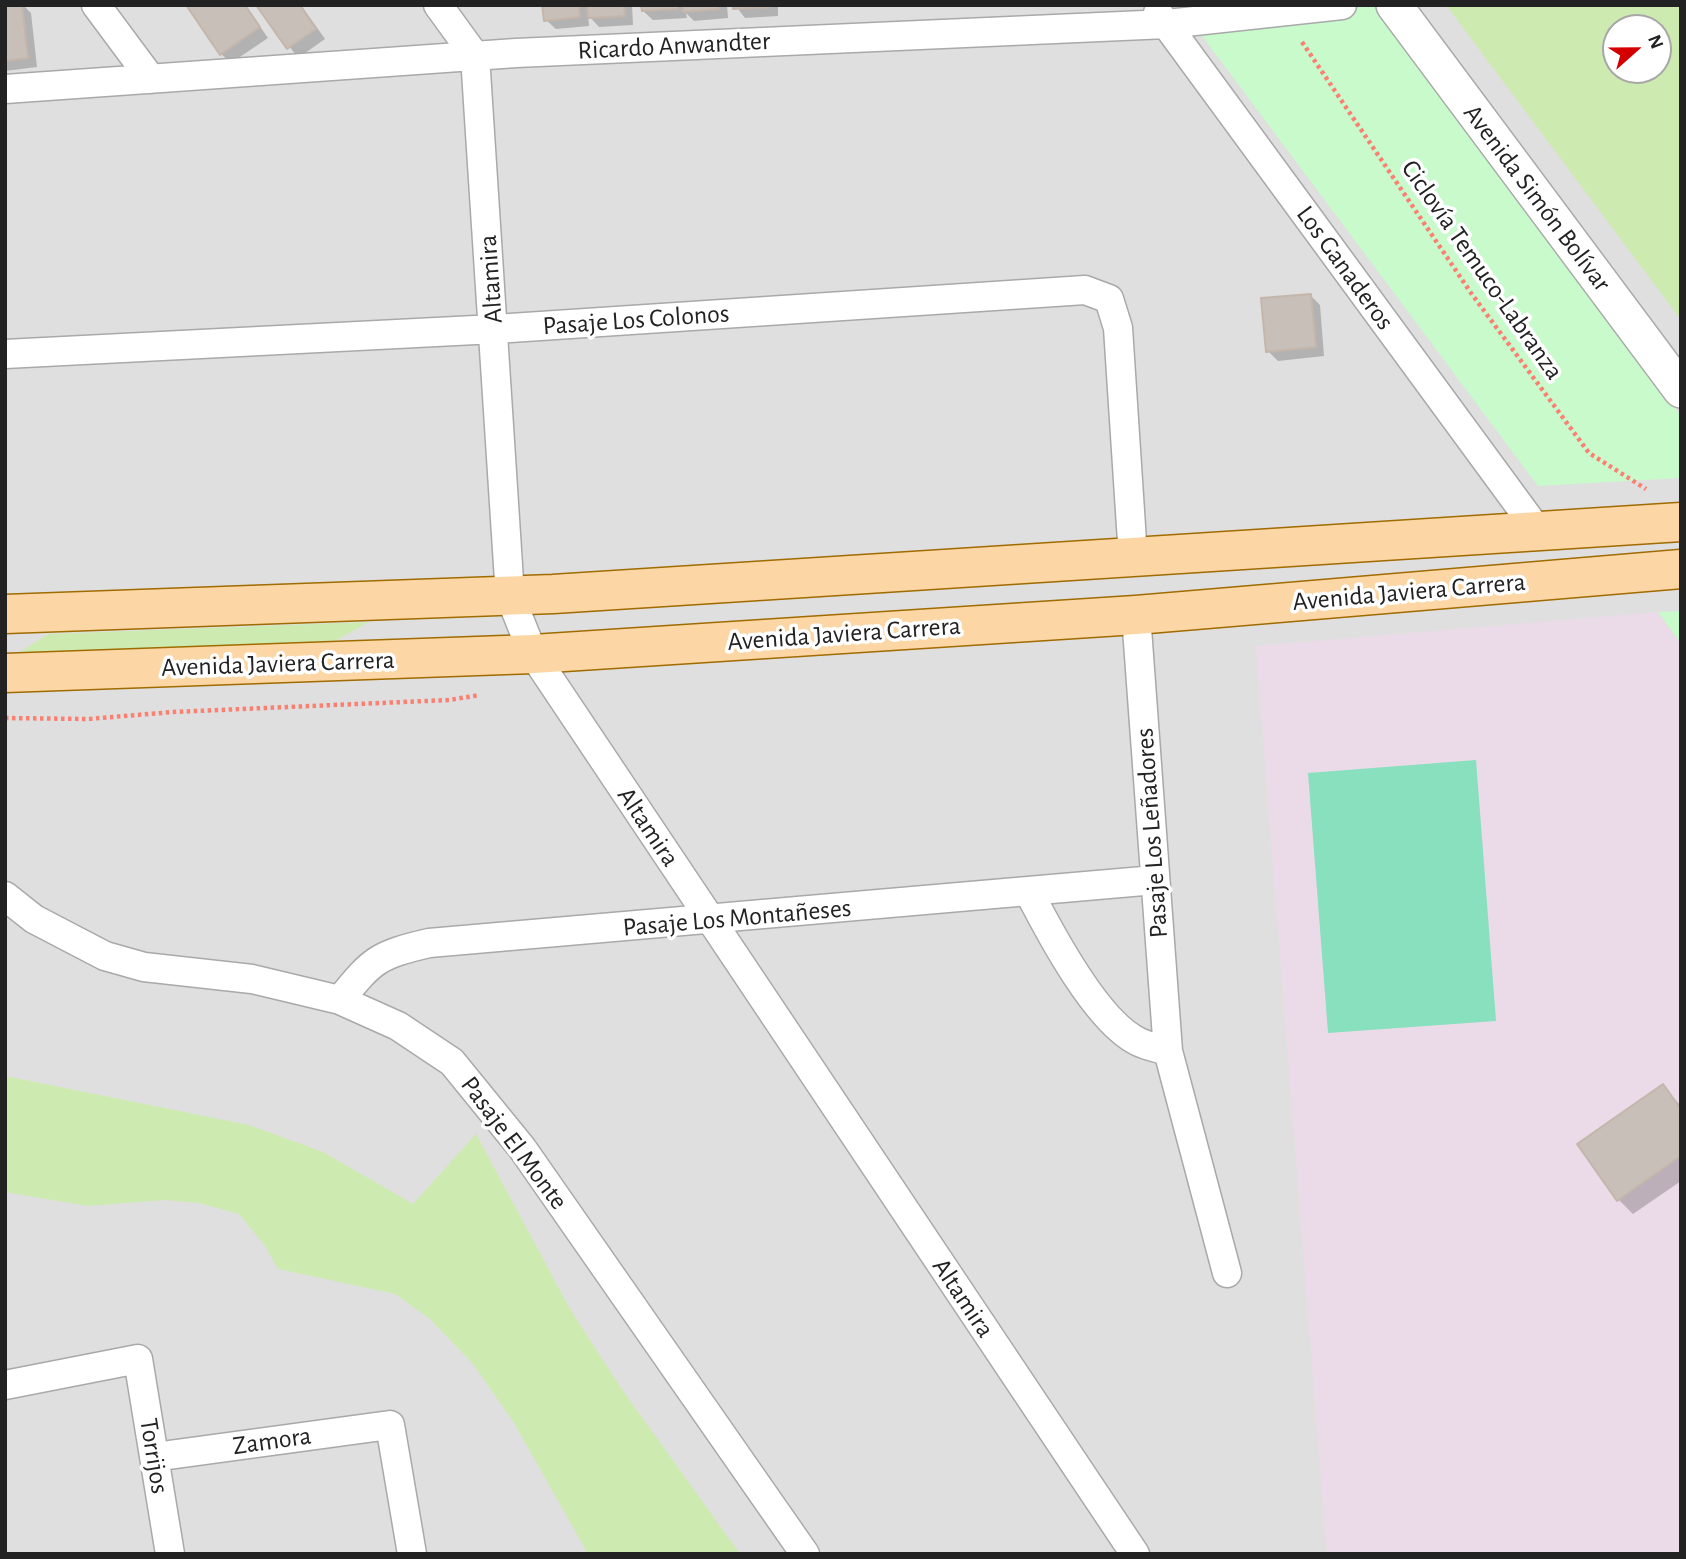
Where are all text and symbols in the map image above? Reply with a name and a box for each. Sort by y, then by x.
north arrow [1602,14,1672,84]
street label: Ricardo Anwandter [577,25,771,67]
text: N [1644,32,1666,52]
street label: Avenida Simón Bolívar [1457,98,1617,298]
street label: Ciclovía Temuco-Labranza [1394,154,1570,386]
street label: Los Ganaderos [1290,200,1400,336]
street label: Altamira [472,234,510,324]
street label: Pasaje Los Colonos [542,298,730,342]
street label: Avenida Javiera Carrera [1291,566,1527,618]
street label: Avenida Javiera Carrera [726,610,962,658]
street label: Avenida Javiera Carrera [161,644,395,684]
street label: Pasaje Los Leñadores [1129,727,1175,939]
street label: Altamira [610,781,686,873]
street label: Pasaje Los Montañeses [621,892,853,944]
street label: Pasaje El Monte [454,1070,574,1216]
street label: Altamira [925,1252,1001,1344]
street label: Torrijos [133,1416,175,1496]
street label: Zamora [231,1420,313,1462]

